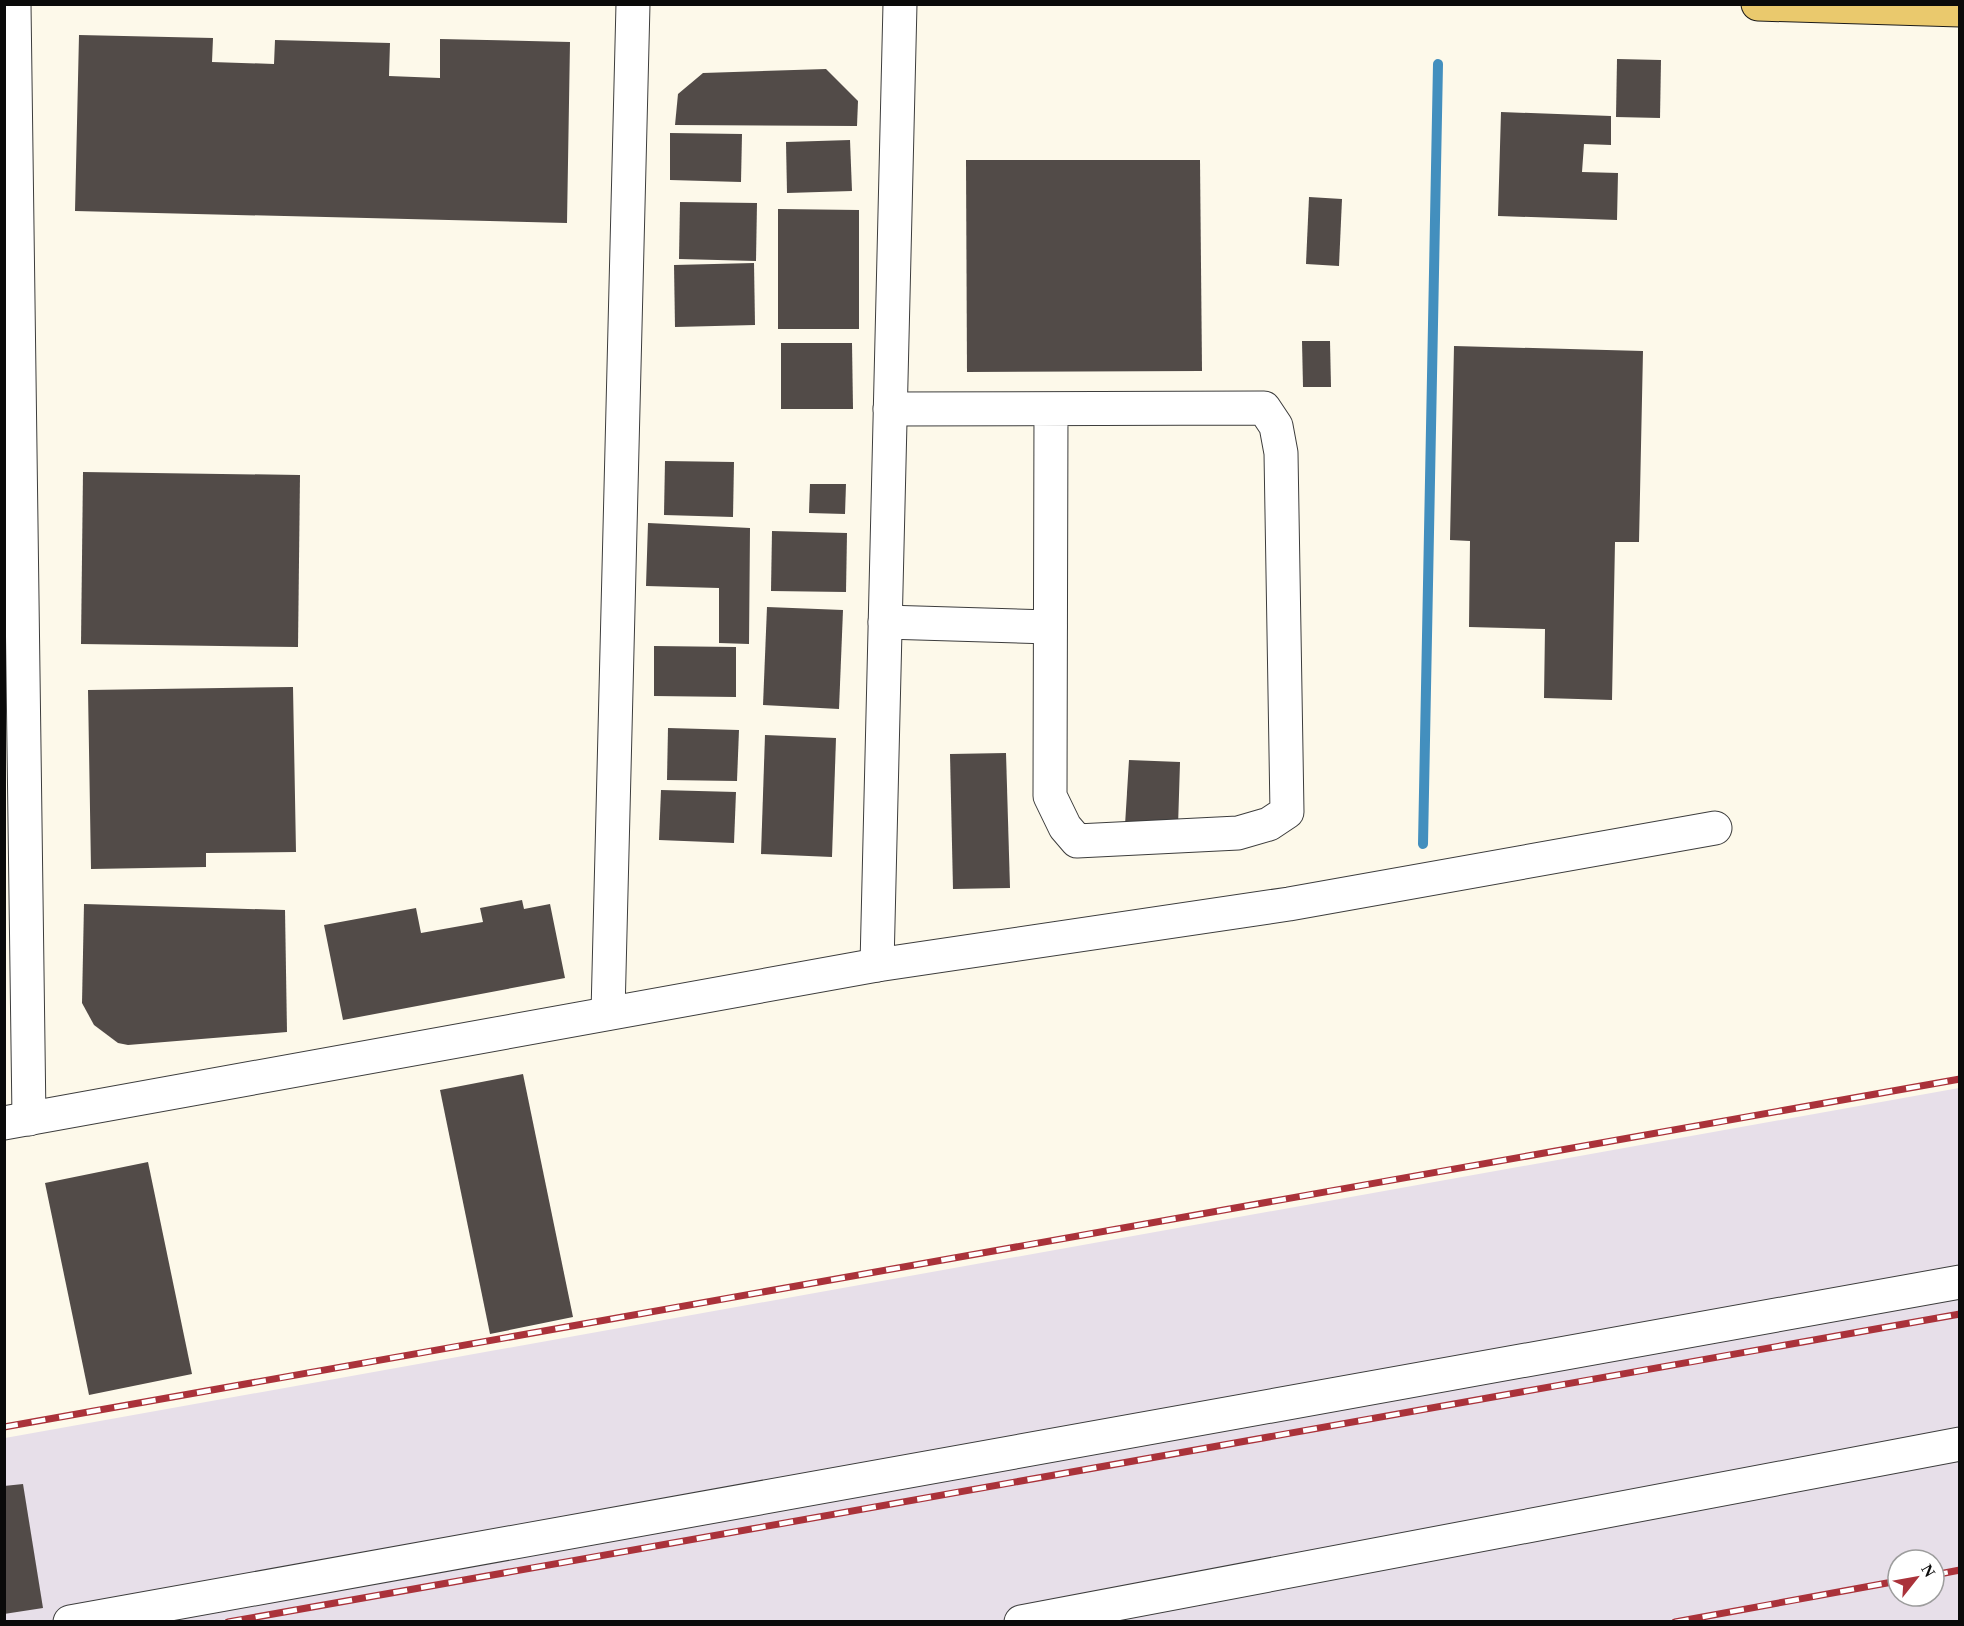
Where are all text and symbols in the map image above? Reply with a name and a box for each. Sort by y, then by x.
north arrow [1886,1548,1946,1608]
text: N [1918,1561,1939,1580]

